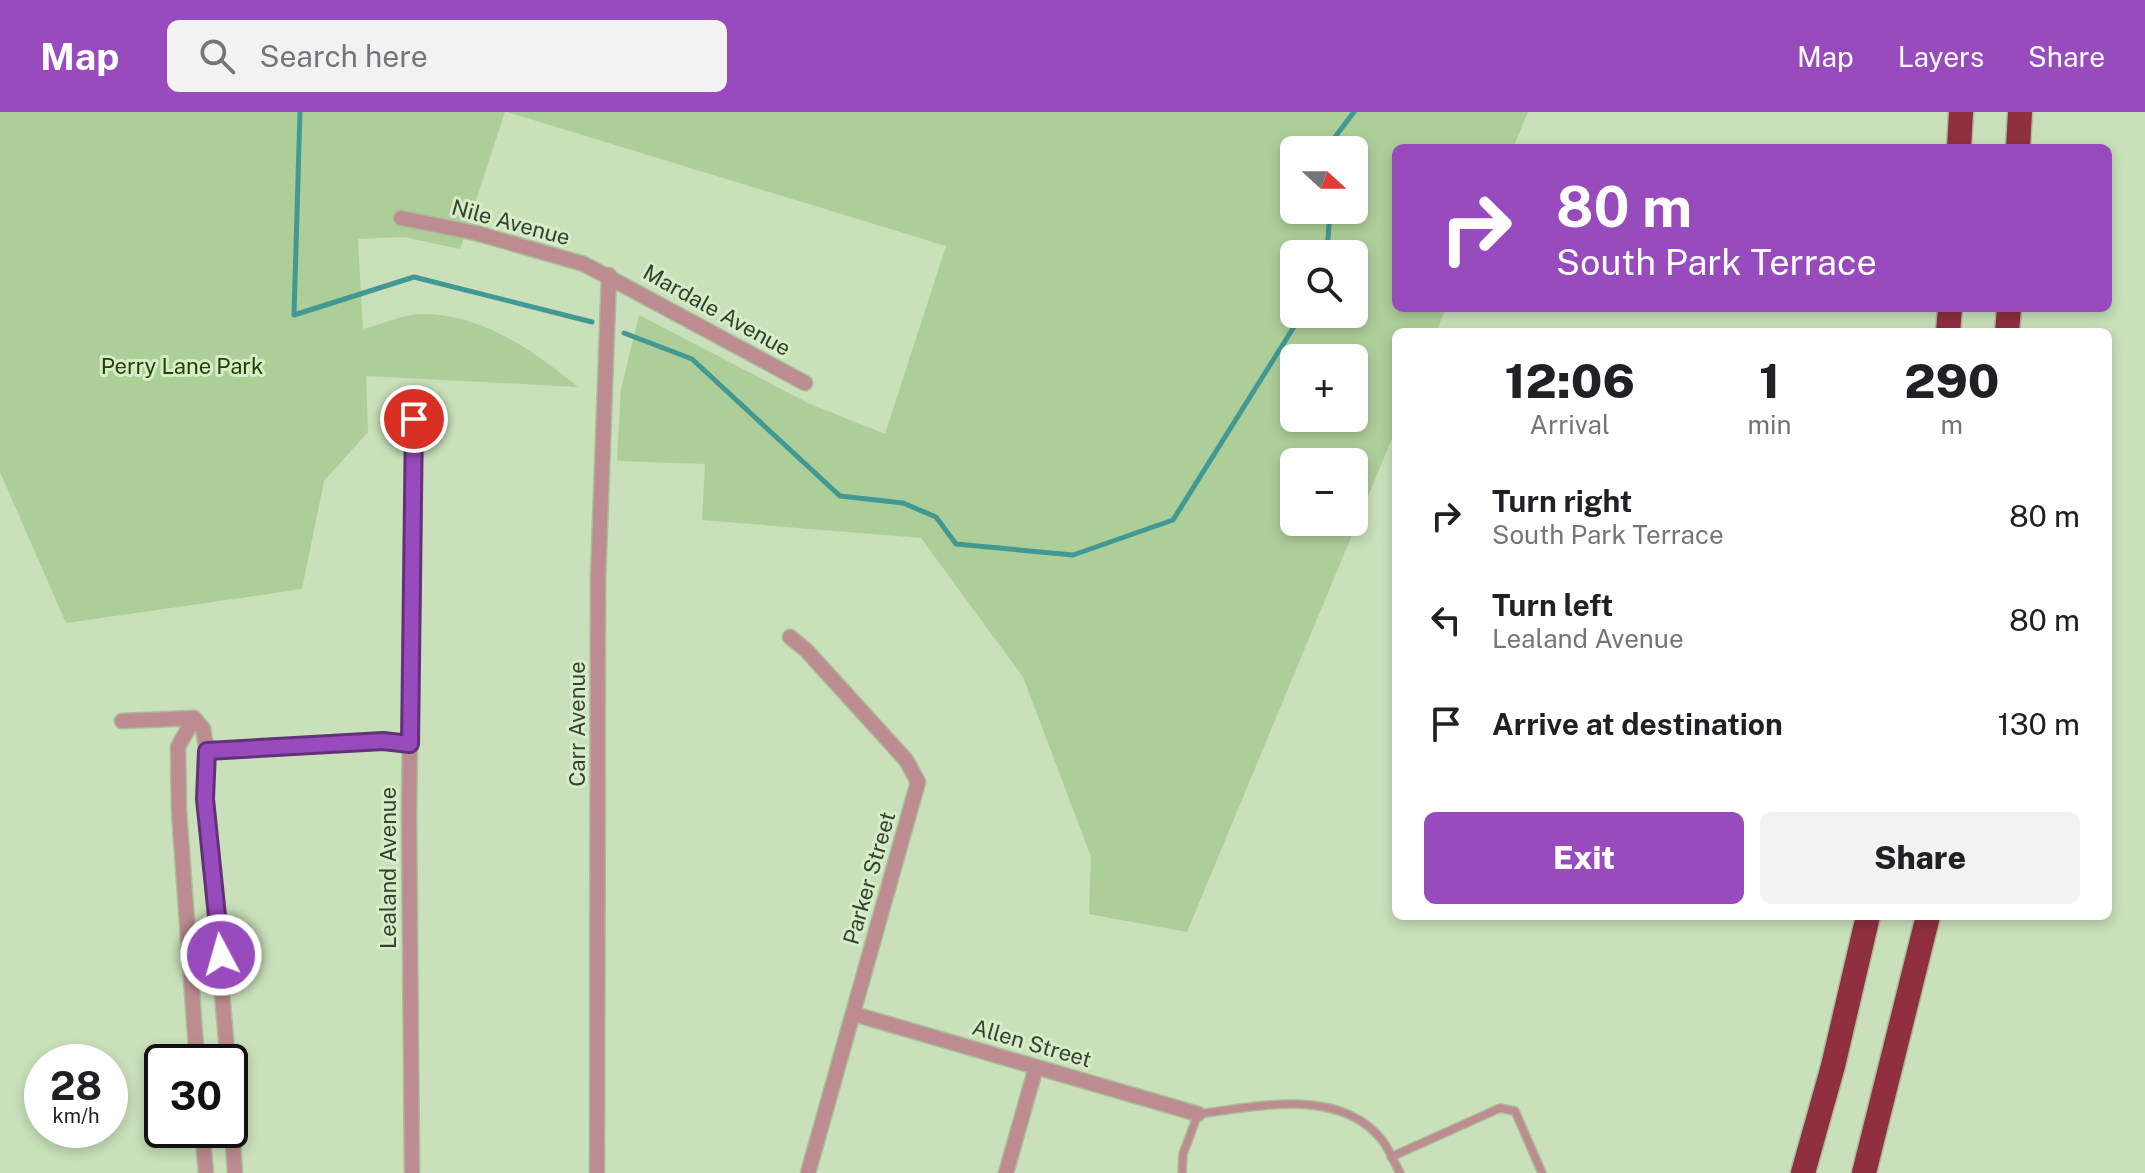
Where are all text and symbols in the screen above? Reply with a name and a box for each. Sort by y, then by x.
search box [167,20,727,92]
text: Map [40,34,119,79]
icon: search [195,34,239,78]
text: Search here [259,38,428,74]
text: Map [1797,40,1854,73]
text: Layers [1898,40,1984,73]
text: Share [2028,40,2105,73]
north arrow [1280,136,1368,224]
map controls [1280,136,1368,536]
text: 80 m [1556,174,1692,240]
icon: right [1424,176,1528,280]
street label: Nile Avenue [449,194,573,250]
button: search [1280,240,1368,328]
text: South Park Terrace [1556,241,1877,283]
street label: Mardale Avenue [639,259,795,361]
button: + [1280,344,1368,432]
text: 12:06 [1505,352,1635,409]
text: 1 [1759,352,1780,409]
text: 290 [1904,352,1999,409]
park label: Perry Lane Park [101,353,263,379]
pin [380,385,448,453]
icon: arrive [392,397,436,441]
text: Arrival [1530,409,1610,440]
text: min [1747,409,1792,440]
text: m [1941,409,1963,440]
button: − [1280,448,1368,536]
text: Turn right [1492,483,1632,519]
icon: right [1424,494,1468,538]
text: 80 m [2009,498,2080,534]
text: South Park Terrace [1492,519,1724,550]
text: Turn left [1492,587,1613,623]
icon: left [1424,598,1468,642]
text: 80 m [2009,602,2080,638]
text: Lealand Avenue [1492,623,1684,654]
street label: Carr Avenue [564,661,590,787]
icon: arrive [1424,702,1468,746]
text: Arrive at destination [1492,706,1783,742]
text: 130 m [1997,706,2080,742]
street label: Lealand Avenue [375,787,401,949]
street label: Parker Street [838,809,900,947]
button: Exit [1424,812,1744,904]
button: Share [1760,812,2080,904]
position arrow [179,913,263,997]
street label: Allen Street [969,1014,1095,1072]
speed limit sign: 30 [144,1044,248,1148]
text: 28 [50,1062,102,1109]
text: km/h [52,1104,100,1128]

